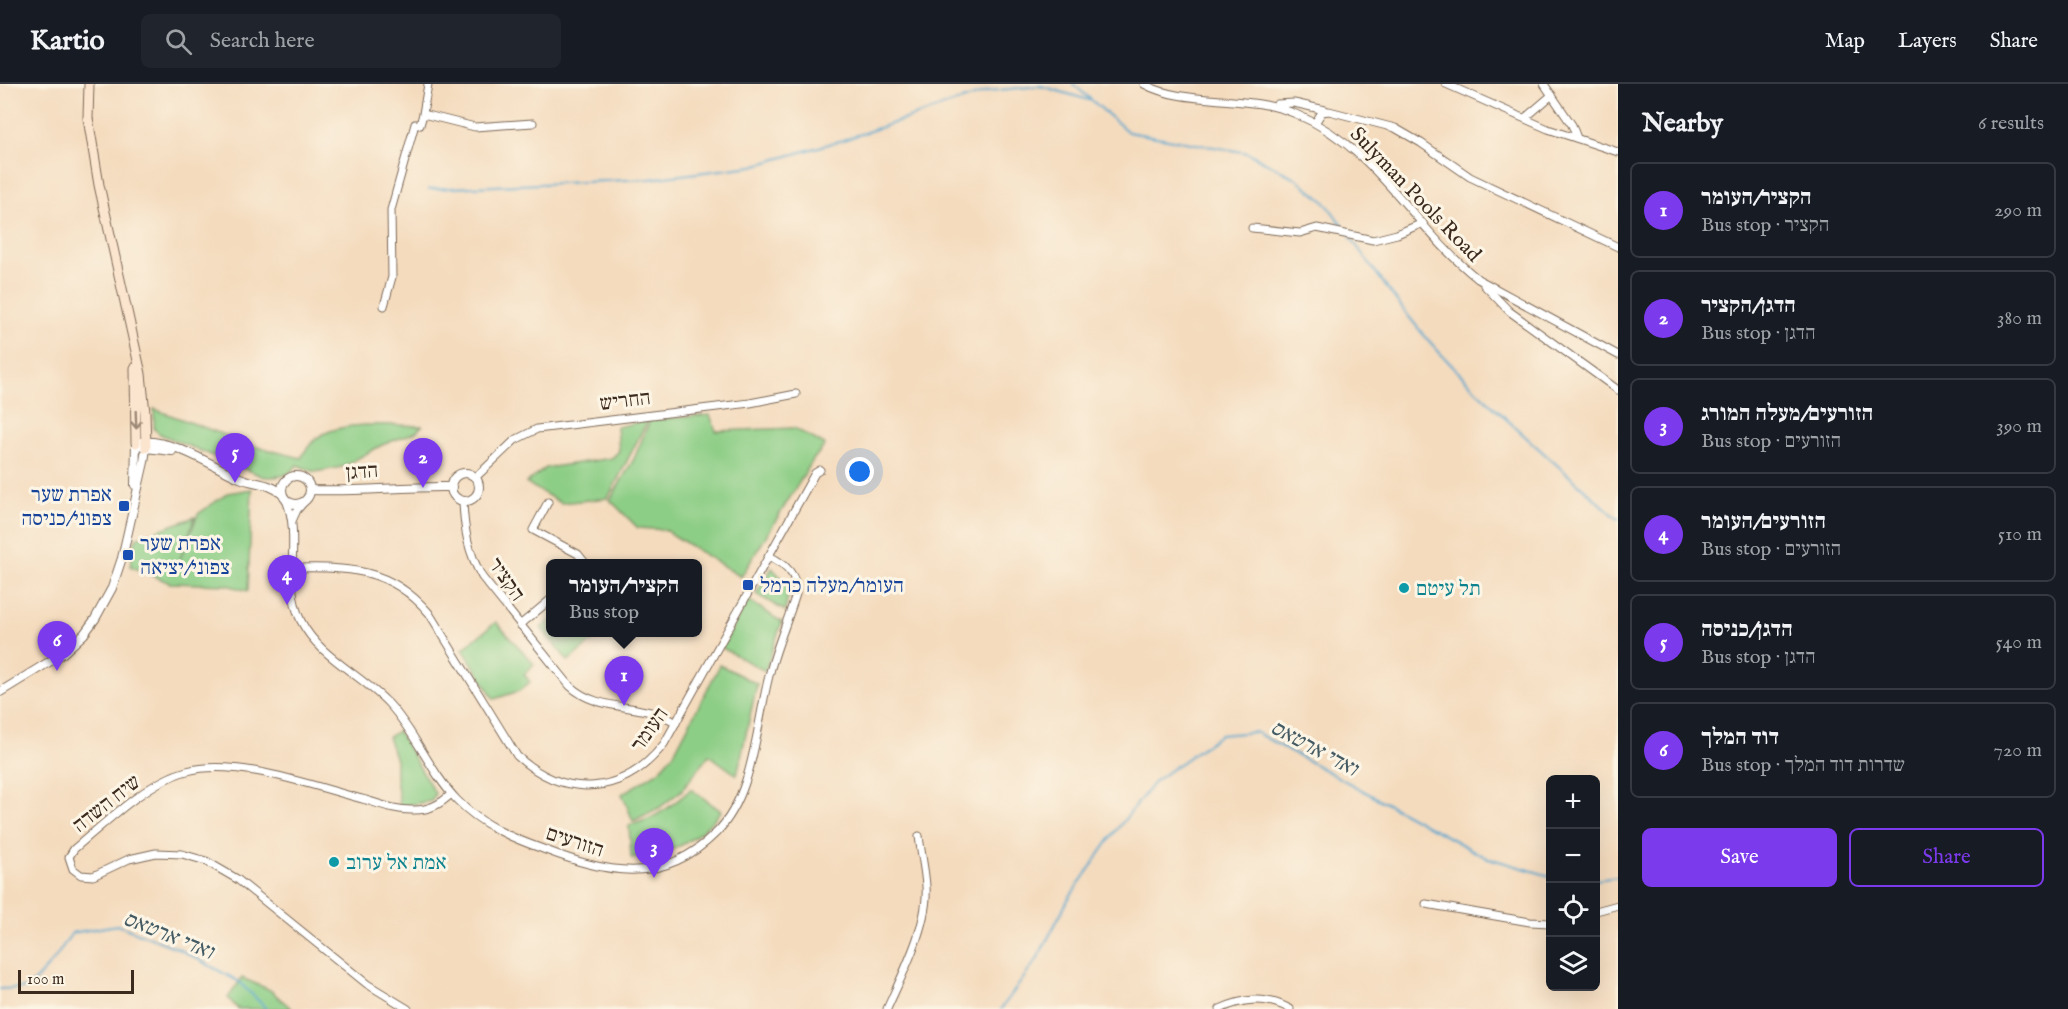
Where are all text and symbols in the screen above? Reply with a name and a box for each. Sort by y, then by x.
search box [141,14,561,68]
text: Kartio [30,24,105,59]
icon: search [162,25,195,58]
text: Search here [210,27,315,55]
text: Map [1825,28,1865,55]
text: Layers [1898,28,1957,55]
text: Share [1990,28,2038,55]
text: Nearby [1642,107,1723,140]
text: 6 results [1978,111,2044,136]
street label: Sulyman Pools Road [1343,122,1487,269]
text: הקציר/העומר [1701,184,1812,212]
text: 1 [1660,198,1667,223]
text: 290 m [1994,198,2042,223]
text: Bus stop · הקציר [1701,213,1829,238]
text: הדגן/הקציר [1701,292,1796,320]
text: 2 [1659,306,1668,331]
text: 380 m [1997,306,2042,331]
text: Bus stop · הדגן [1701,321,1816,346]
street label: החריש [598,385,652,418]
text: הזורעים/מעלה המורג [1701,400,1873,428]
one-way arrow [130,409,141,429]
text: 3 [1660,414,1667,439]
text: 390 m [1996,414,2042,439]
text: Bus stop · הזורעים [1701,429,1841,454]
pin: 5 [216,434,254,483]
pin: 2 [404,438,442,488]
your location [845,457,874,486]
street label: הדגן [345,458,379,487]
place label: אפרת שער צפוני/כניסה [21,482,112,533]
marker: אפרת שער צפוני/כניסה [117,499,131,513]
text: הזורעים/העומר [1701,508,1826,536]
text: 4 [1659,522,1668,547]
text: 510 m [1998,522,2042,547]
place label: אפרת שער צפוני/יציאה [140,531,230,582]
text: Bus stop · הזורעים [1701,537,1841,562]
marker: אפרת שער צפוני/יציאה [121,548,135,562]
street label: הקציר [481,553,530,607]
pin: 4 [268,556,306,605]
popup [546,559,702,637]
text: הקציר/העומר [569,572,679,600]
place label: העומר/מעלה כרמל [760,573,904,600]
place label: תל עיטם [1416,576,1481,603]
marker: העומר/מעלה כרמל [741,578,755,592]
marker: תל עיטם [1397,581,1411,595]
text: Bus stop [569,600,639,625]
text: הדגן/כניסה [1701,616,1793,644]
pin: 6 [38,622,76,671]
text: 5 [1660,630,1667,655]
text: 540 m [1995,630,2042,655]
text: Bus stop · הדגן [1701,645,1816,670]
pin: 1 [604,656,644,706]
street label: העומר [625,702,675,757]
water label: ואדי ארטאס [1266,714,1364,784]
text: דוד המלך [1701,724,1779,752]
text: 6 [1659,738,1668,763]
text: 720 m [1994,738,2042,763]
text: Bus stop · שדרות דוד המלך [1701,753,1905,778]
street label: שיח השדה [67,769,147,839]
map controls [1546,775,1600,991]
button: + [1546,775,1600,829]
street label: הזורעים [542,820,607,864]
pin: 3 [634,828,674,878]
button: Save [1642,828,1837,887]
button: Share [1849,828,2044,887]
button: − [1546,829,1600,883]
place label: אמת אל ערוב [346,850,447,877]
marker: אמת אל ערוב [327,855,341,869]
button: locate [1546,883,1600,937]
water label: ואדי ארטאס [119,905,219,967]
button: layers [1546,937,1600,991]
scale bar [18,967,134,994]
text: 100 m [27,970,64,990]

